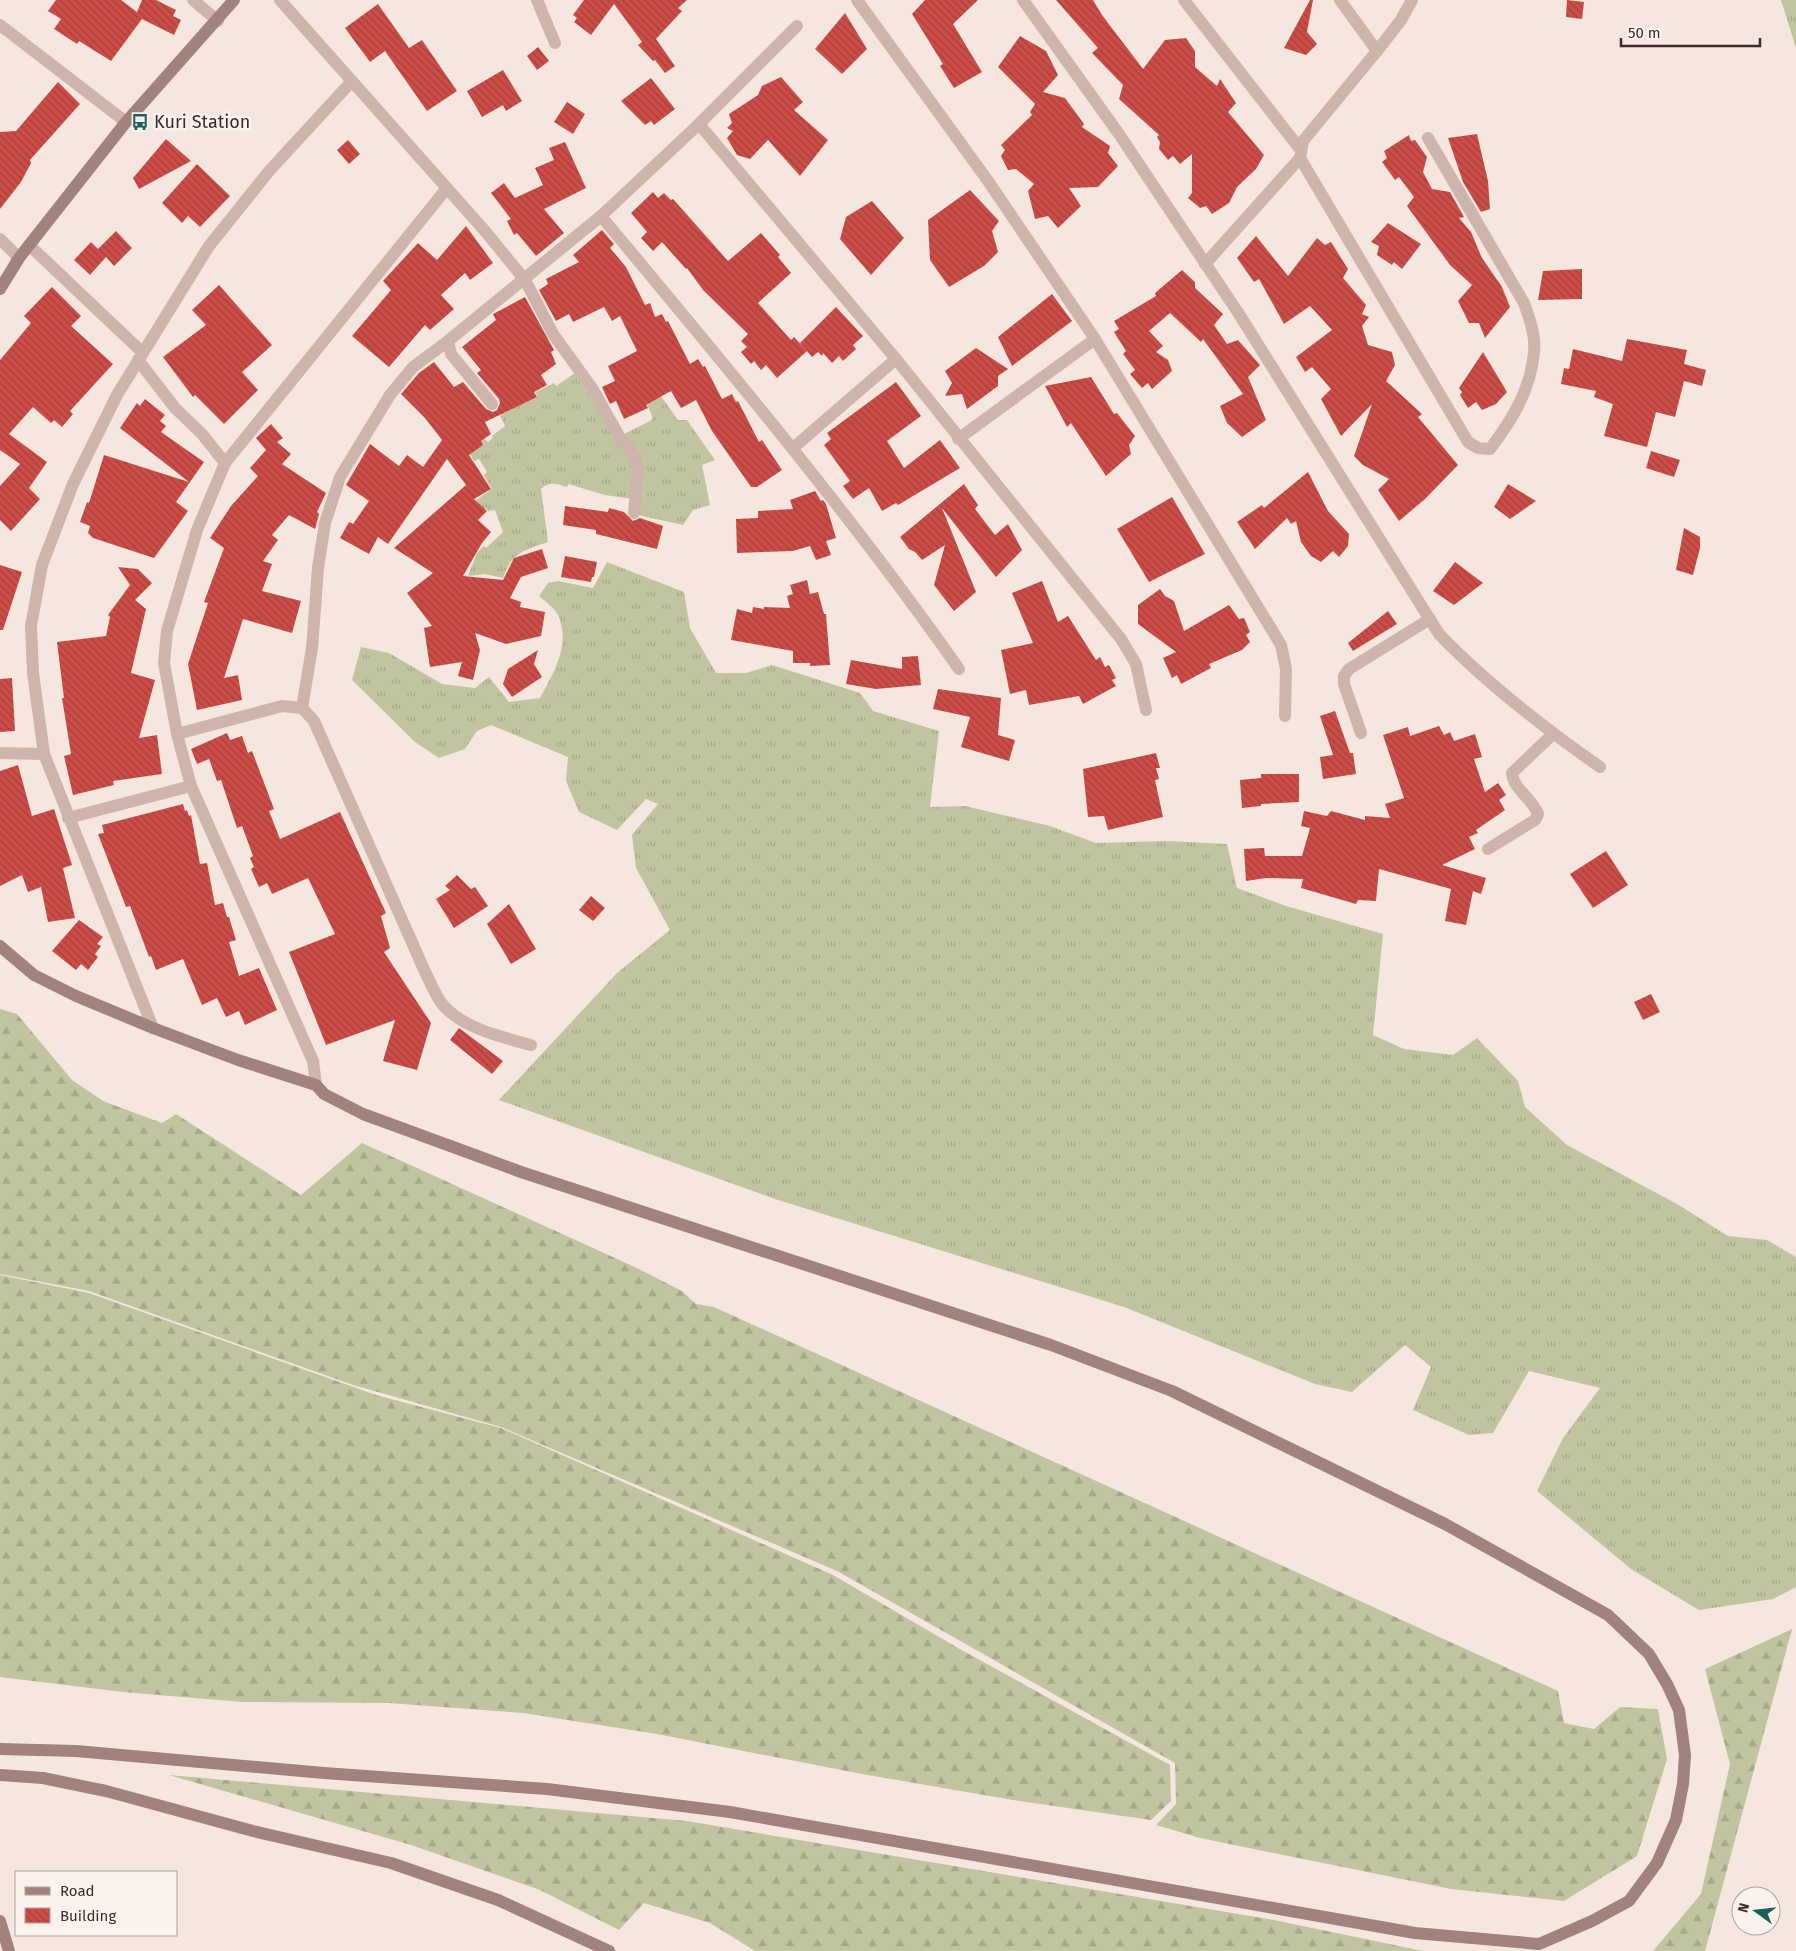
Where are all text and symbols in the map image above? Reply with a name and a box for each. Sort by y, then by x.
scale bar [1621,15,1760,47]
text: 50 m [1628,24,1661,42]
place label: Kuri Station [154,111,250,133]
bus stop icon: Kuri Station [130,112,150,132]
legend [15,1871,178,1936]
text: Road [60,1882,95,1900]
north arrow [1731,1886,1781,1936]
text: N [1735,1901,1753,1914]
text: Building [60,1907,116,1925]

